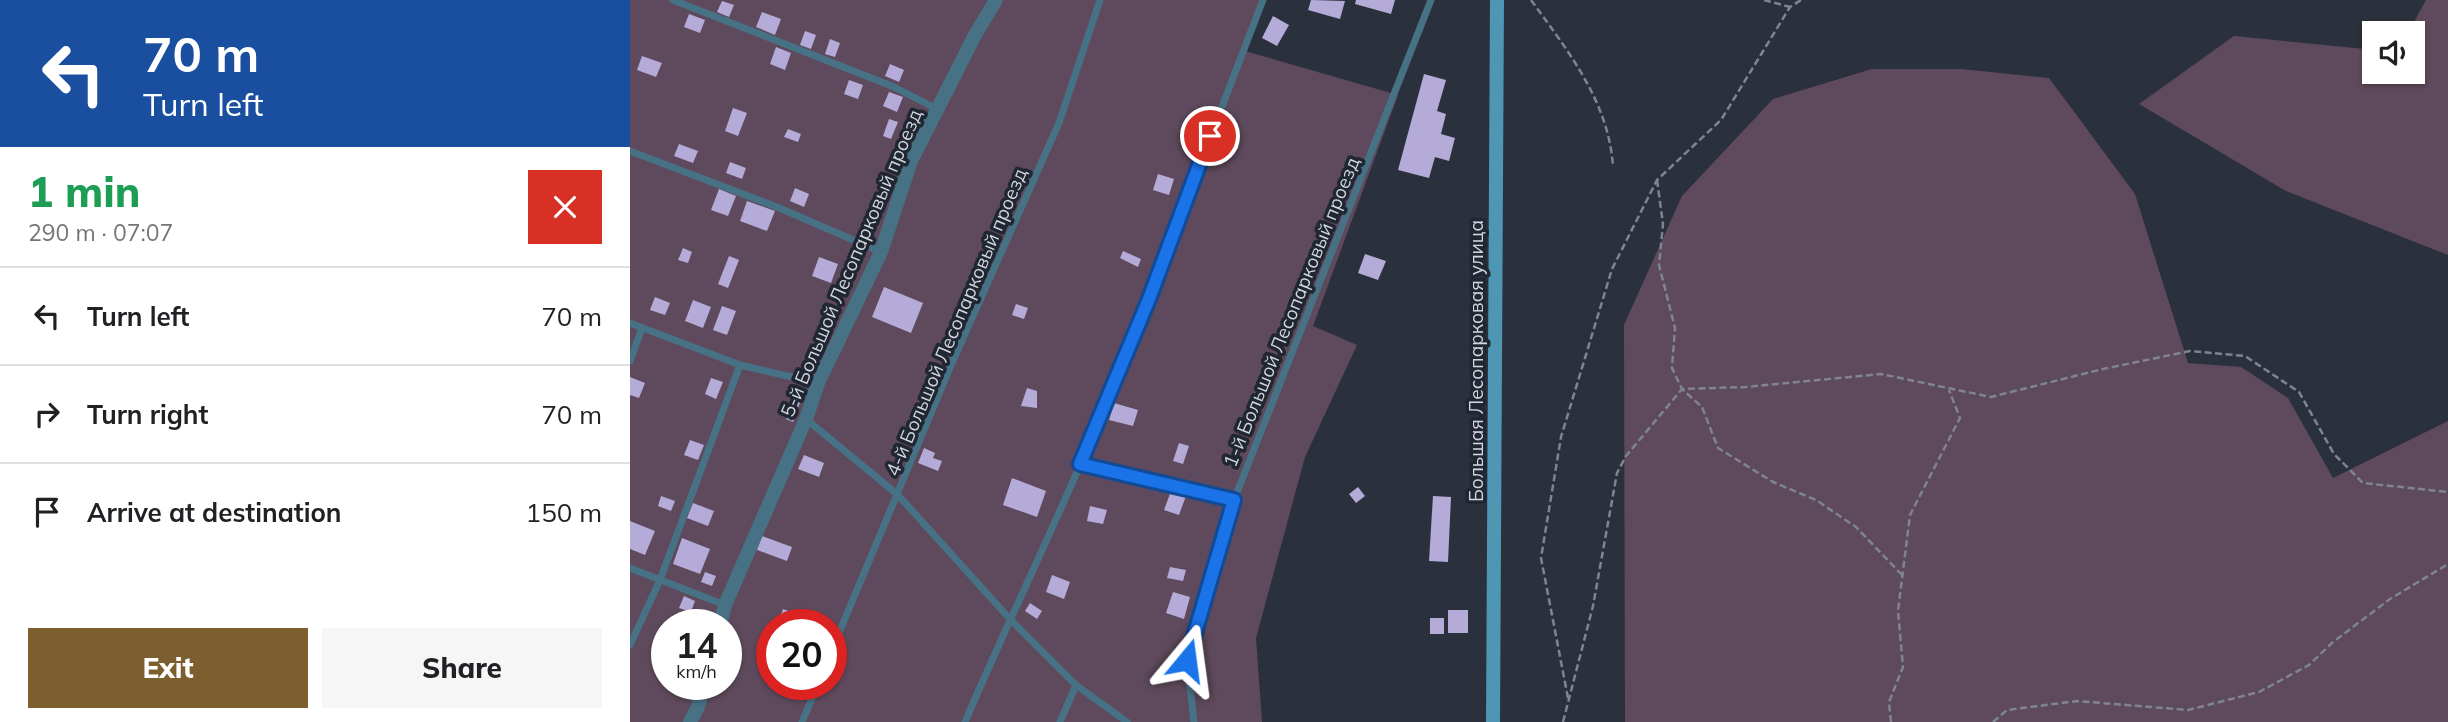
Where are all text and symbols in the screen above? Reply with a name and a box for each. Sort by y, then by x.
map controls [2362,21,2425,84]
button: sound [2362,21,2425,84]
text: 70 m [143,23,259,84]
icon: left [28,28,119,119]
text: Turn left [143,84,263,124]
street label: 5-й Большой Лесопарковый проезд [775,105,927,421]
pin [1180,106,1240,166]
icon: arrive [1191,117,1229,155]
street label: 1-й Большой Лесопарковый проезд [1218,153,1365,470]
street label: 4-й Большой Лесопарковый проезд [880,164,1032,480]
text: 1 min [28,165,141,218]
button: close [528,170,602,244]
text: 290 m · 07:07 [28,218,173,247]
street label: Большая Лесопарковая улица [1464,220,1488,502]
icon: left [28,297,66,335]
text: Turn left [87,300,189,333]
text: 70 m [541,300,602,333]
icon: right [28,395,66,433]
text: Turn right [87,398,208,431]
text: 70 m [541,398,602,431]
icon: arrive [28,493,66,531]
text: Arrive at destination [87,496,342,529]
text: 150 m [526,496,602,529]
speed limit sign: 20 [756,609,847,700]
text: 14 [675,623,718,667]
position arrow [1150,623,1224,697]
button: Exit [28,628,308,708]
button: Share [322,628,602,708]
text: km/h [676,660,717,683]

